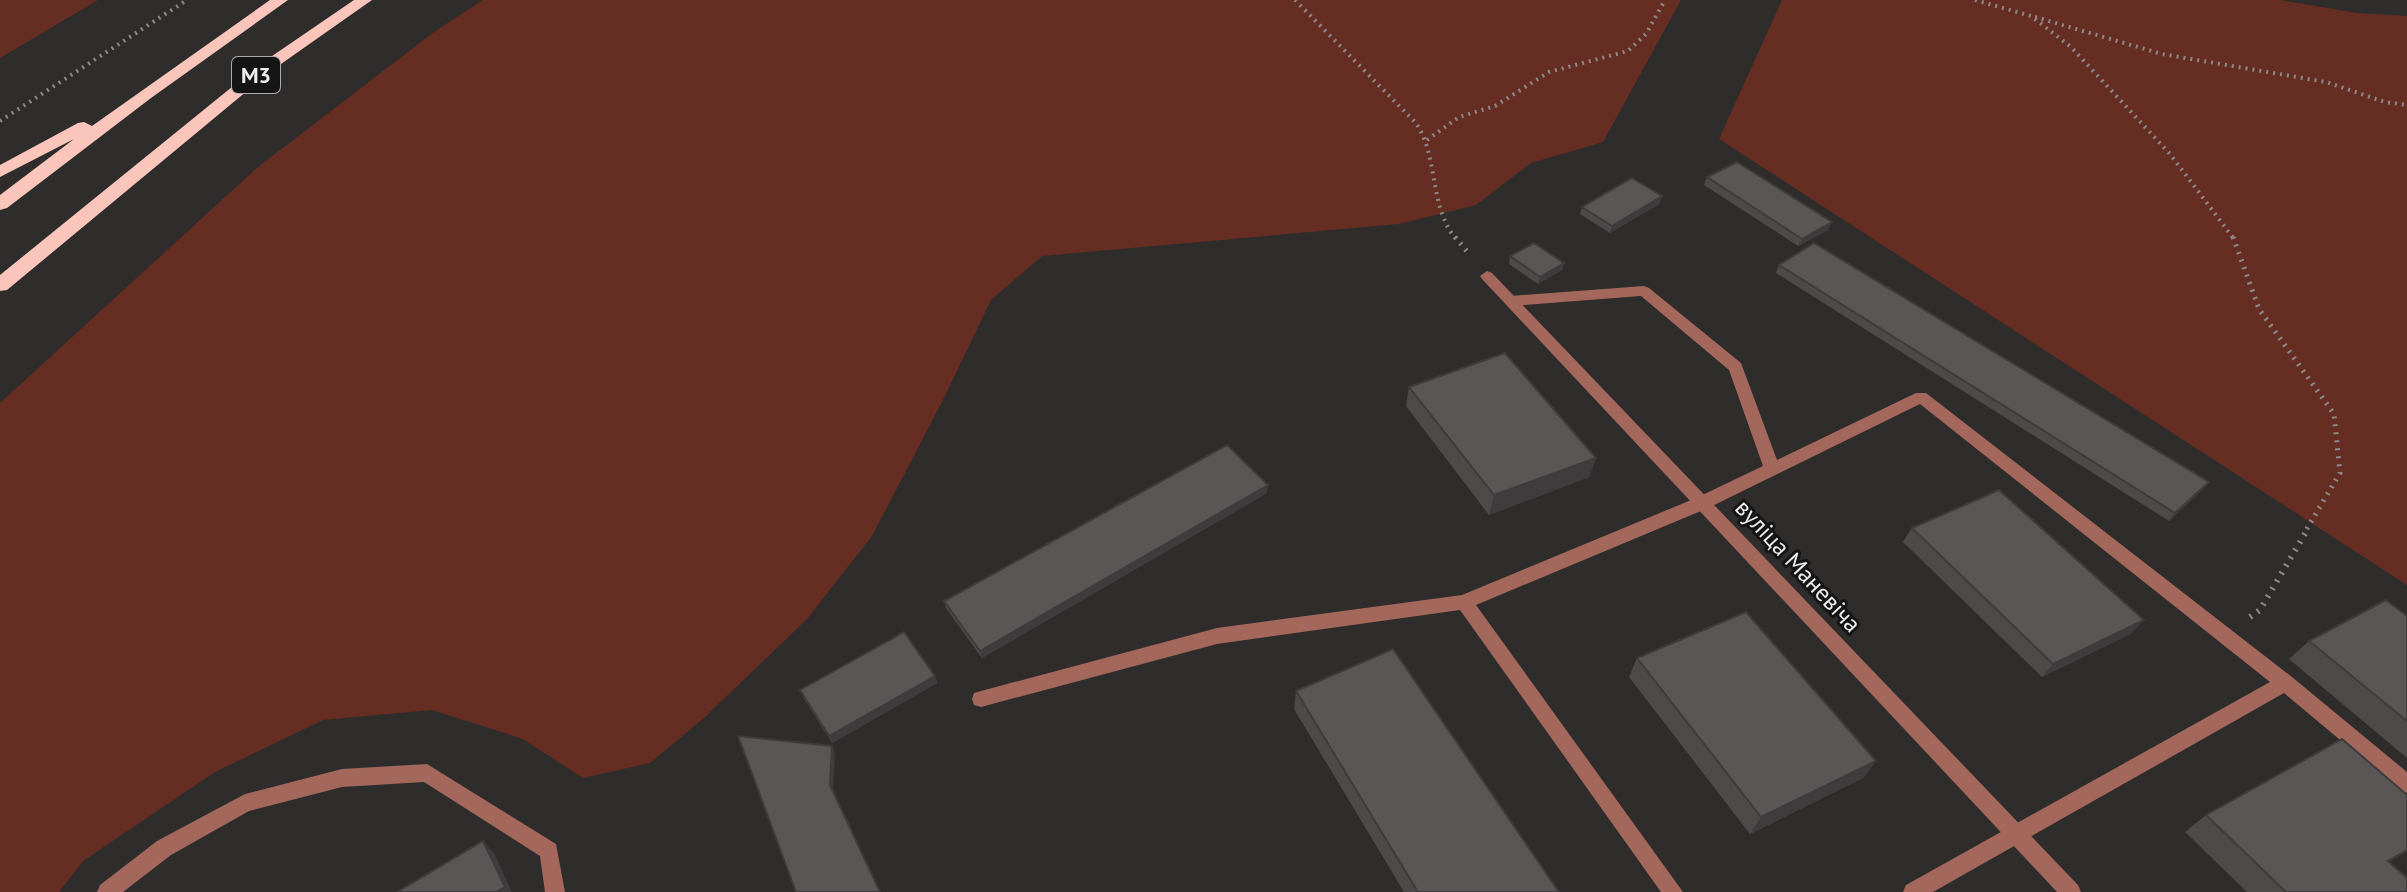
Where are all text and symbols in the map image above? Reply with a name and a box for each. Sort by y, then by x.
road number: М3 [232,57,280,93]
street label: вуліца Маневіча [1729,493,1868,639]

